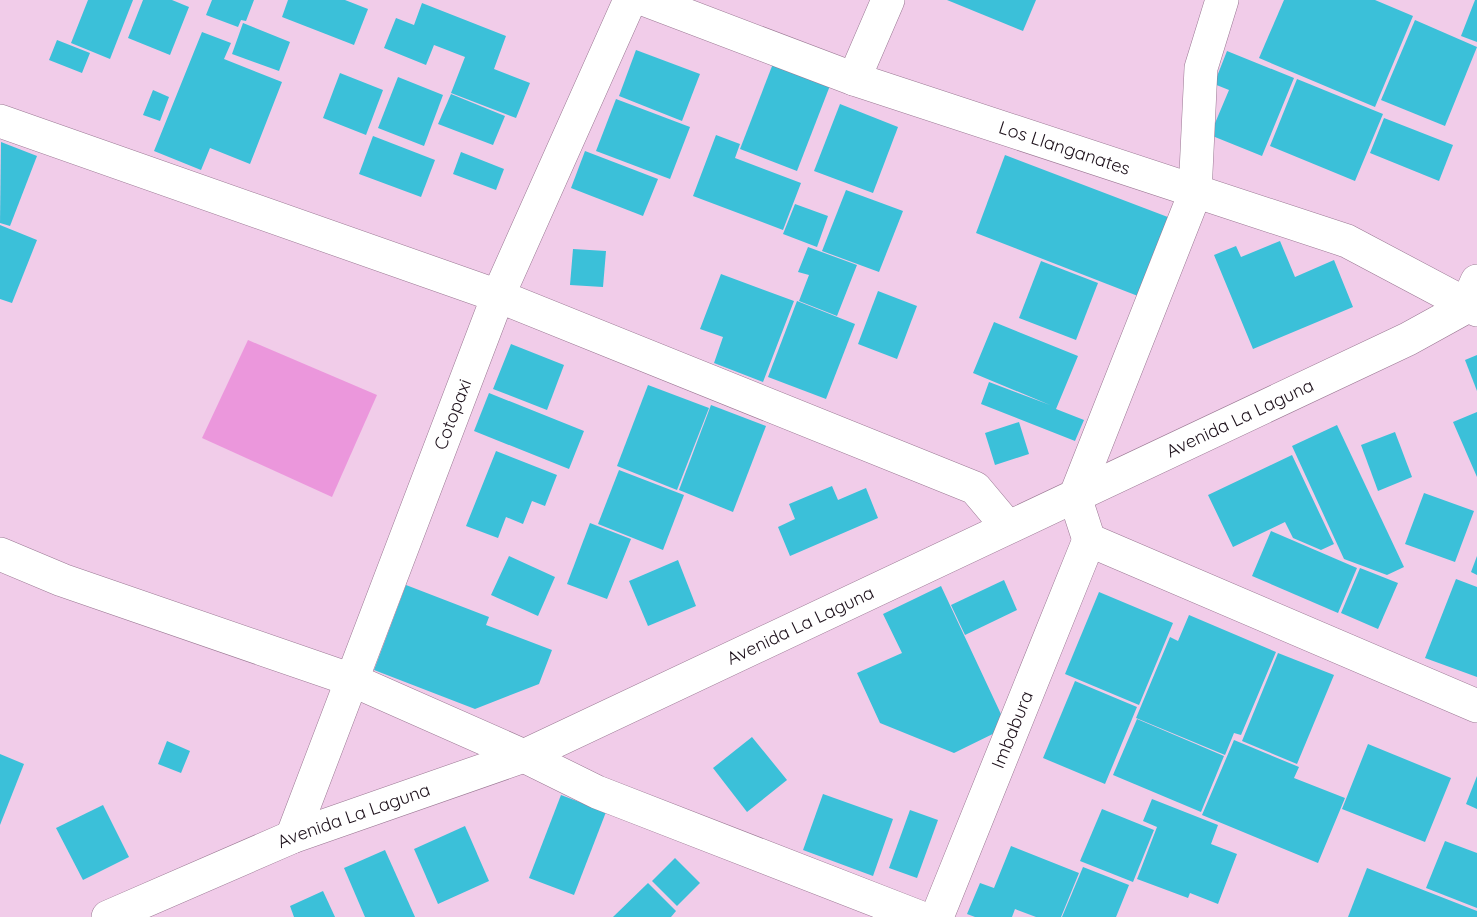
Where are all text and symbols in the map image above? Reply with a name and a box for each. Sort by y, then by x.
street label: Los Llanganates [996,115,1133,180]
street label: Avenida La Laguna [1162,373,1317,462]
street label: Cotopaxi [428,376,476,453]
street label: Avenida La Laguna [723,581,878,670]
street label: Imbabura [986,687,1038,772]
street label: Avenida La Laguna [274,778,433,853]

